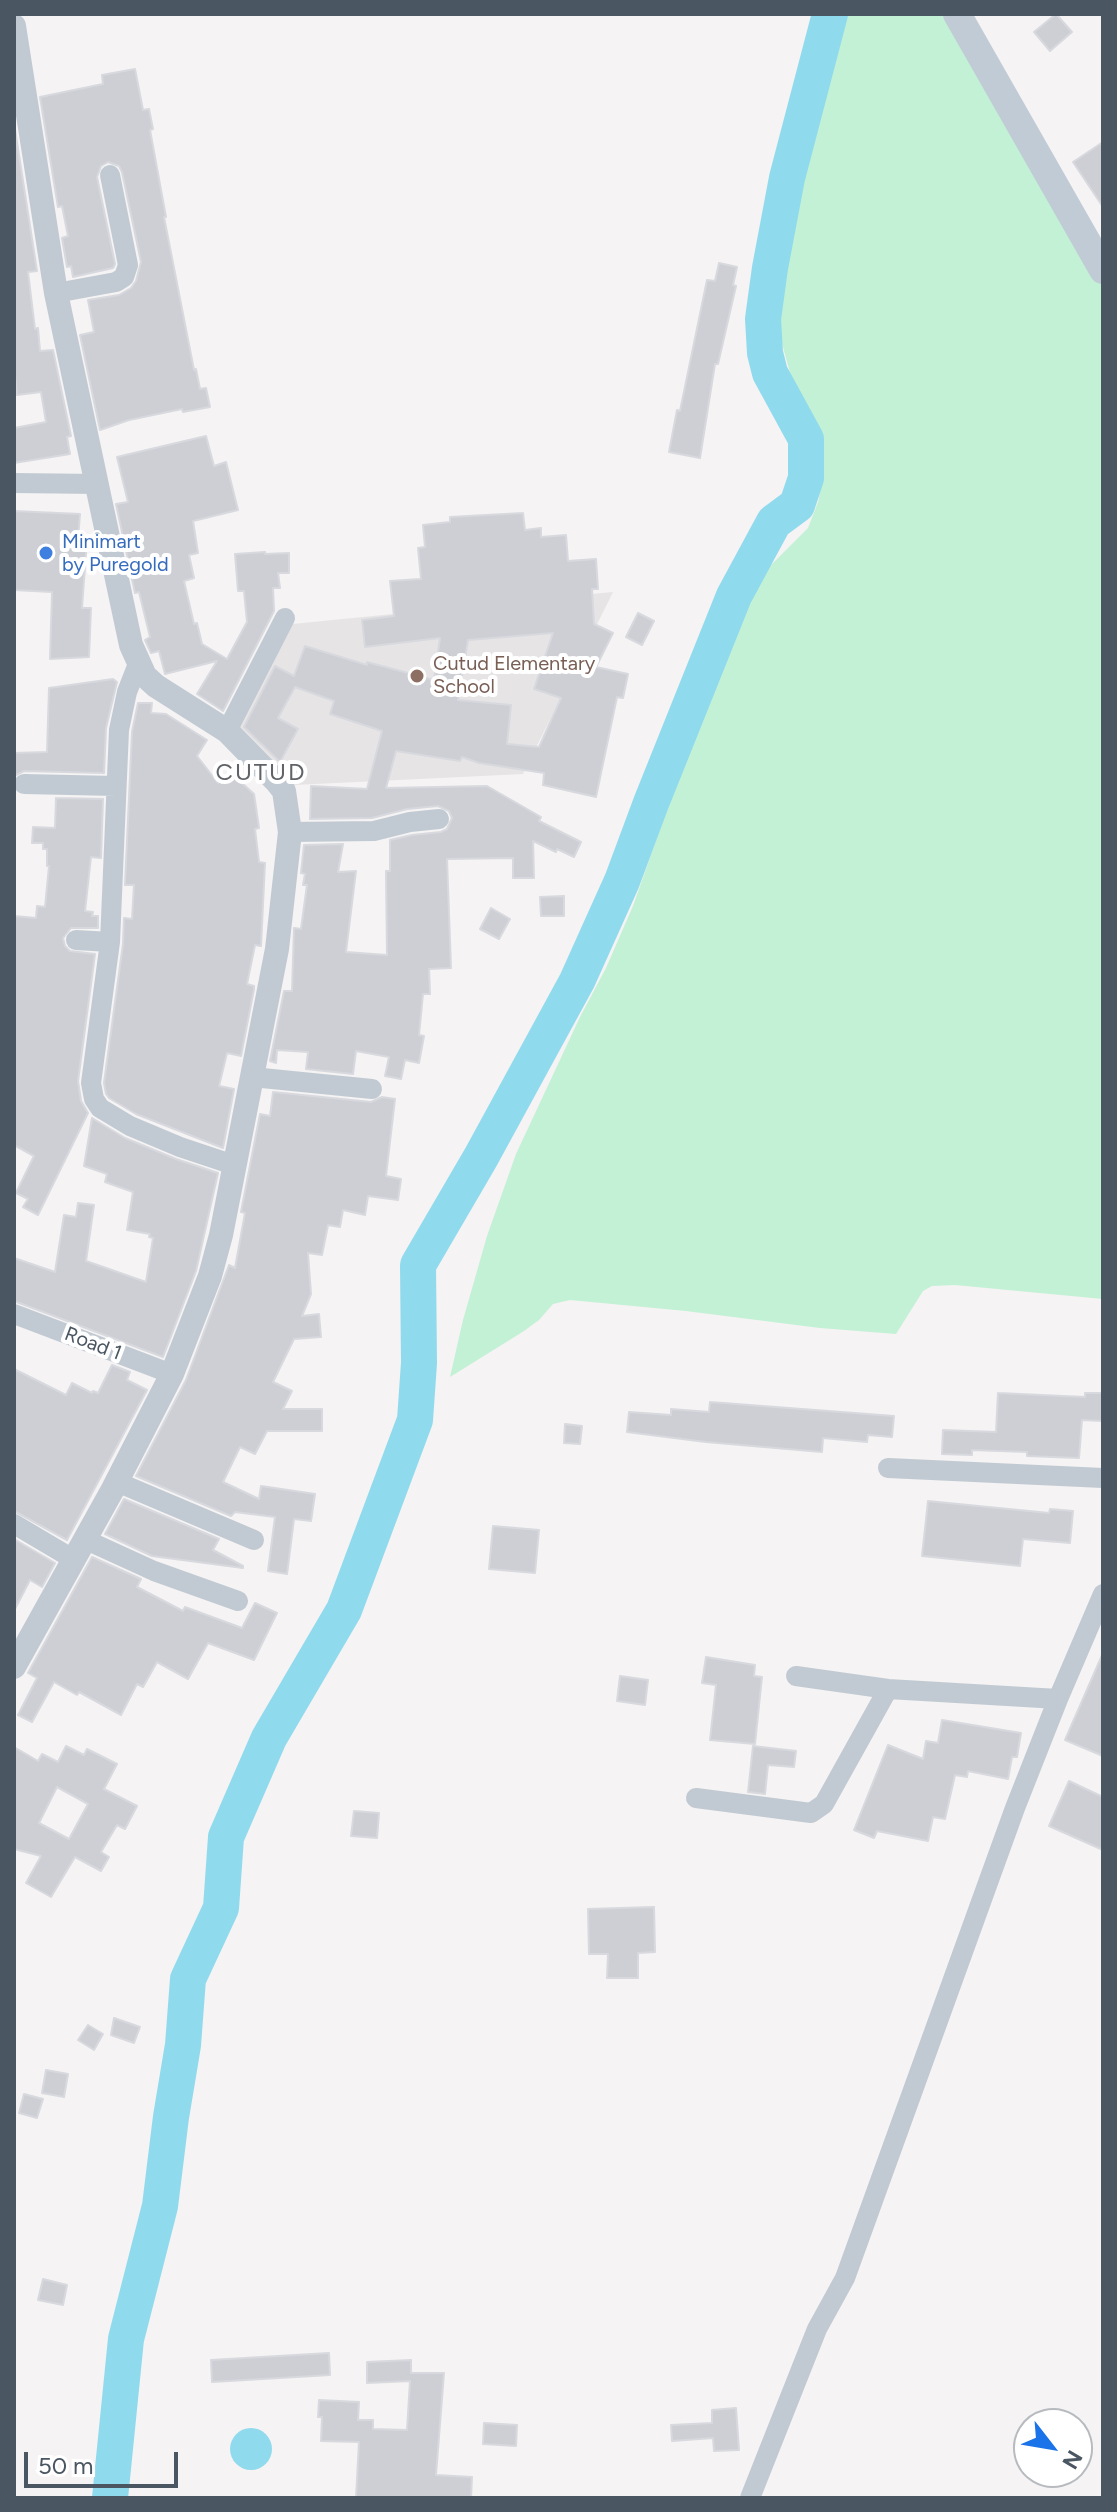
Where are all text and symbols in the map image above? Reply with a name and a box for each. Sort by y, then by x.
place label: Minimart by Puregold [62,530,169,577]
marker: Minimart by Puregold [37,544,55,562]
place label: Cutud Elementary School [433,652,595,699]
marker: Cutud Elementary School [408,667,426,685]
district label: CUTUD [216,759,306,787]
street label: Road 1 [61,1322,125,1366]
north arrow [1013,2408,1093,2488]
scale bar [28,2436,182,2486]
text: N [1056,2445,1088,2474]
text: 50 m [38,2451,94,2480]

